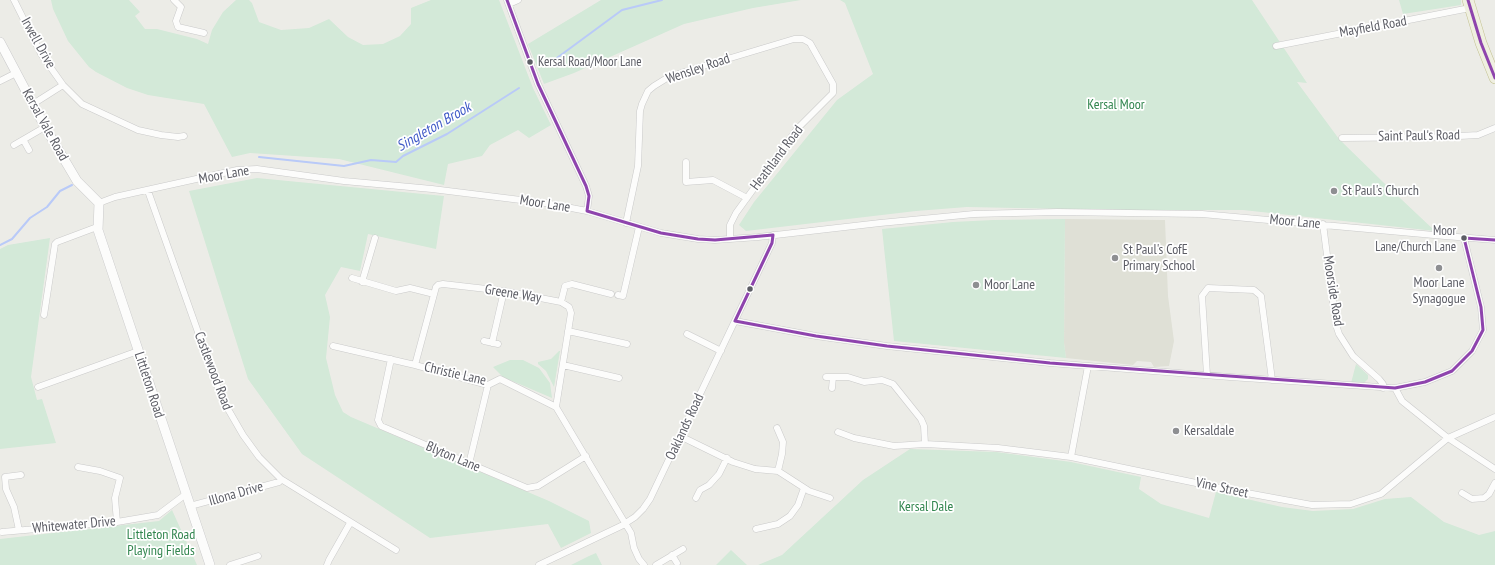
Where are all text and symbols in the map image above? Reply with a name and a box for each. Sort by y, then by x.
street label: Mayfield Road [1338,13,1408,41]
street label: Irwell Drive [17,14,59,72]
street label: Wensley Road [664,50,732,88]
place label: Kersal Road/Moor Lane [538,54,642,70]
marker: Kersal Road/Moor Lane [525,57,535,67]
street label: Kersal Vale Road [18,86,72,164]
park label: Kersal Moor [1087,97,1145,113]
water label: Singleton Brook [394,99,474,155]
street label: Heathland Road [747,122,807,194]
street label: Saint Paul's Road [1378,127,1460,145]
street label: Moor Lane [197,162,251,188]
place label: St Paul's Church [1342,183,1419,199]
marker: St Paul's Church [1329,186,1339,196]
street label: Moor Lane [519,192,571,216]
street label: Moor Lane [1269,211,1321,233]
place label: Moor Lane/Church Lane [1375,223,1456,254]
marker: Moor Lane/Church Lane [1459,233,1469,243]
place label: St Paul's CofE Primary School [1123,242,1195,274]
marker: St Paul's CofE Primary School [1110,253,1120,263]
street label: Moorside Road [1319,254,1347,328]
marker: Moor Lane Synagogue [1434,263,1444,273]
place label: Moor Lane Synagogue [1412,275,1466,308]
place label: Moor Lane [984,277,1035,293]
marker: Moor Lane [971,280,981,290]
street label: Greene Way [484,281,542,307]
unlabelled marker [745,284,755,294]
street label: Castlewood Road [190,329,236,413]
street label: Littleton Road [130,350,168,420]
street label: Christie Lane [422,359,488,389]
street label: Oaklands Road [662,391,708,463]
place label: Kersaldale [1184,423,1234,439]
marker: Kersaldale [1171,426,1181,436]
street label: Blyton Lane [423,438,483,476]
street label: Vine Street [1194,474,1250,502]
street label: Illona Drive [207,478,265,510]
park label: Kersal Dale [899,499,953,515]
street label: Whitewater Drive [32,513,116,537]
park label: Littleton Road Playing Fields [127,527,195,560]

